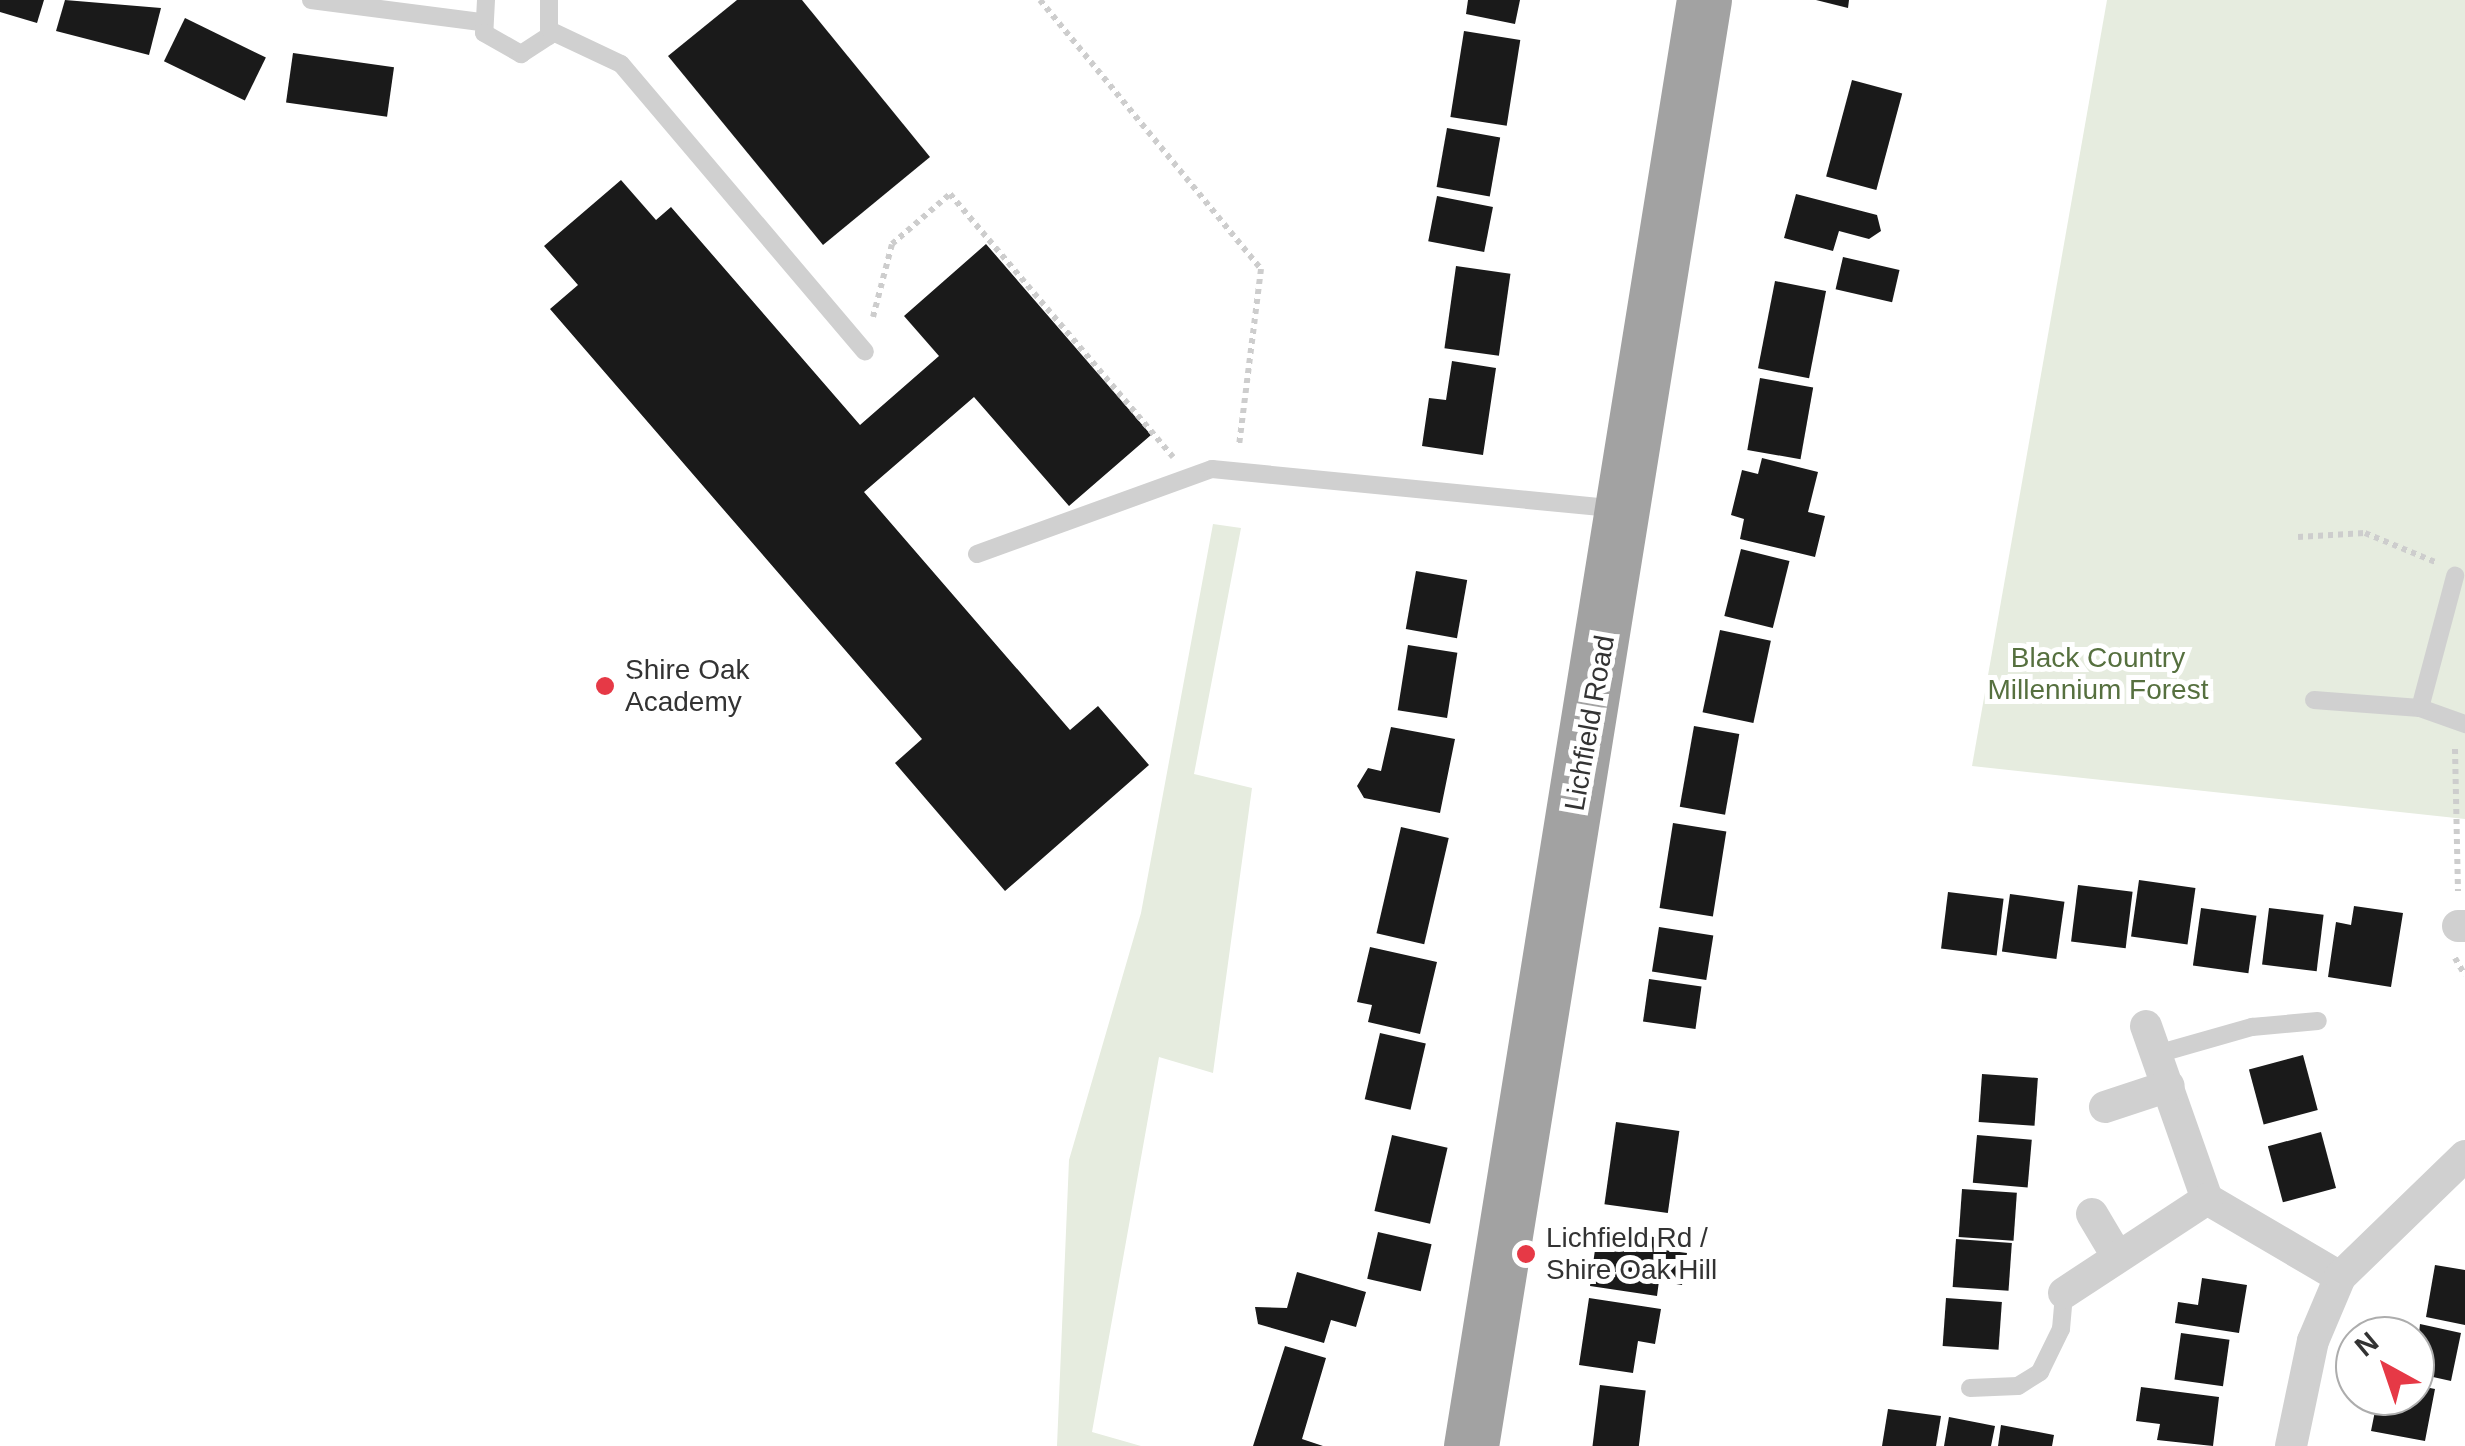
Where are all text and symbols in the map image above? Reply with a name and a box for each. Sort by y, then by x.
street label: Lichfield Road [1558,633,1622,813]
park label: Black Country Millennium Forest [1988,641,2208,707]
place label: Shire Oak Academy [625,653,749,719]
marker: Shire Oak Academy [594,675,616,697]
place label: Lichfield Rd / Shire Oak Hill [1546,1221,1717,1287]
marker: Lichfield Rd / Shire Oak Hill [1515,1243,1537,1265]
north arrow [2335,1316,2435,1416]
text: N [2349,1326,2384,1363]

